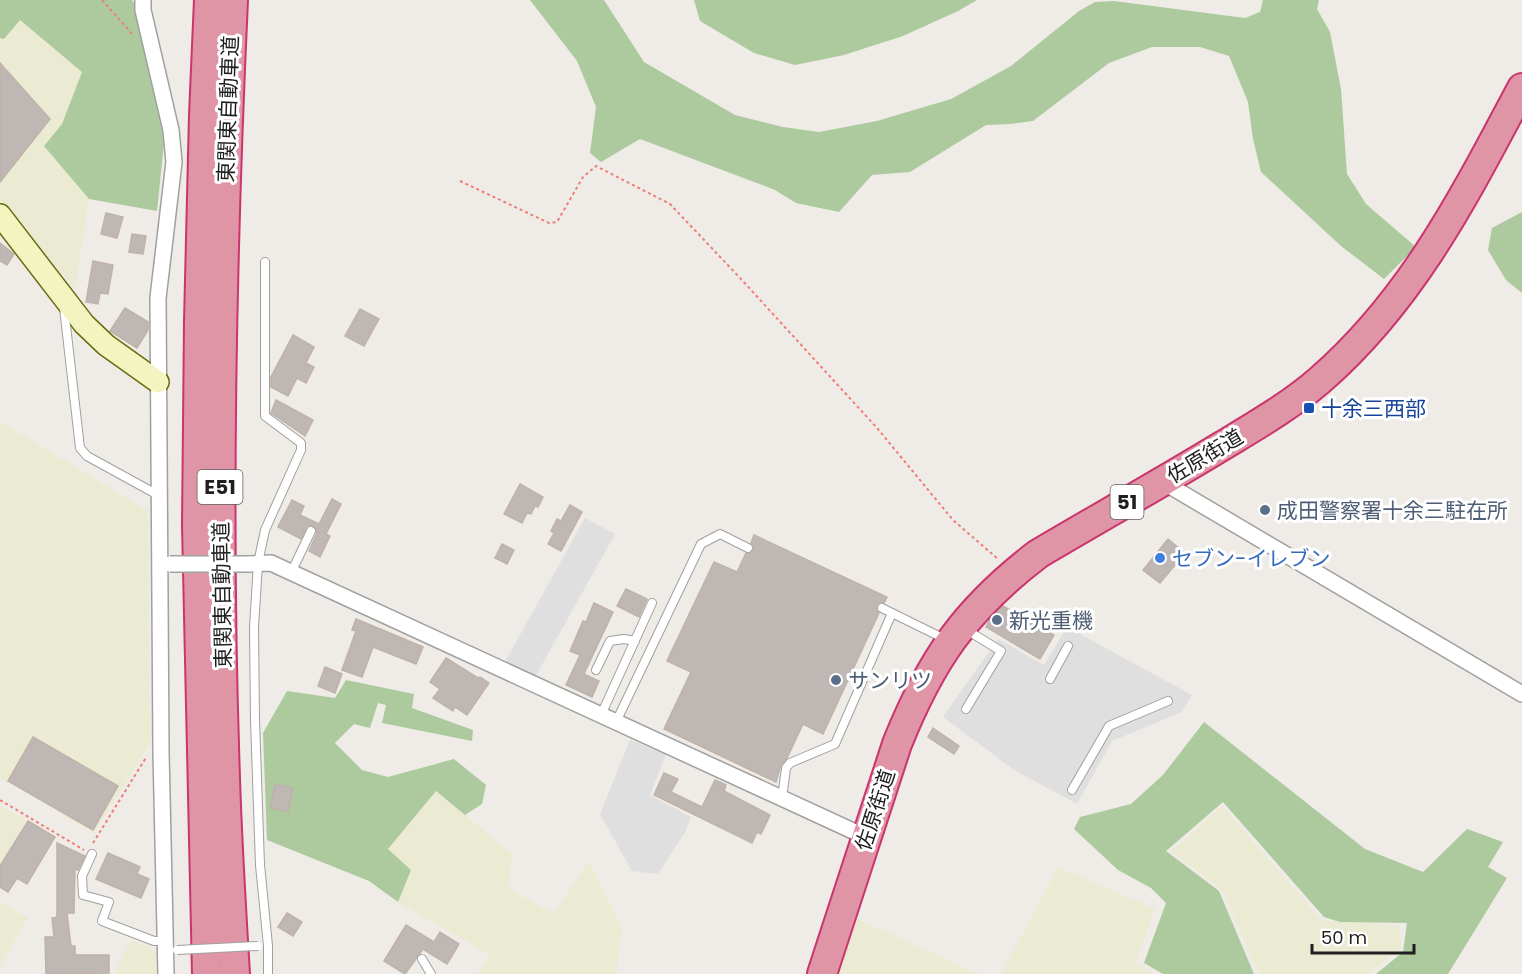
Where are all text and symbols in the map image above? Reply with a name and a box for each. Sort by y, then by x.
street label: 東関東自動車道 [211,35,245,183]
place label: 十余三西部 [1321,394,1426,423]
marker: 十余三西部 [1302,401,1316,415]
street label: 佐原街道 [1162,422,1248,490]
road number: E51 [198,470,242,504]
road number: 51 [1110,485,1144,519]
place label: 成田警察署十余三駐在所 [1277,496,1508,525]
marker: 成田警察署十余三駐在所 [1258,503,1272,517]
street label: 東関東自動車道 [206,521,238,669]
place label: セブン-イレブン [1172,544,1331,573]
marker: セブン-イレブン [1153,551,1167,565]
place label: 新光重機 [1009,606,1093,635]
marker: 新光重機 [990,613,1004,627]
place label: サンリツ [848,666,932,695]
marker: サンリツ [829,673,843,687]
street label: 佐原街道 [848,766,902,854]
scale bar [1312,917,1414,955]
text: 50 m [1321,925,1367,950]

